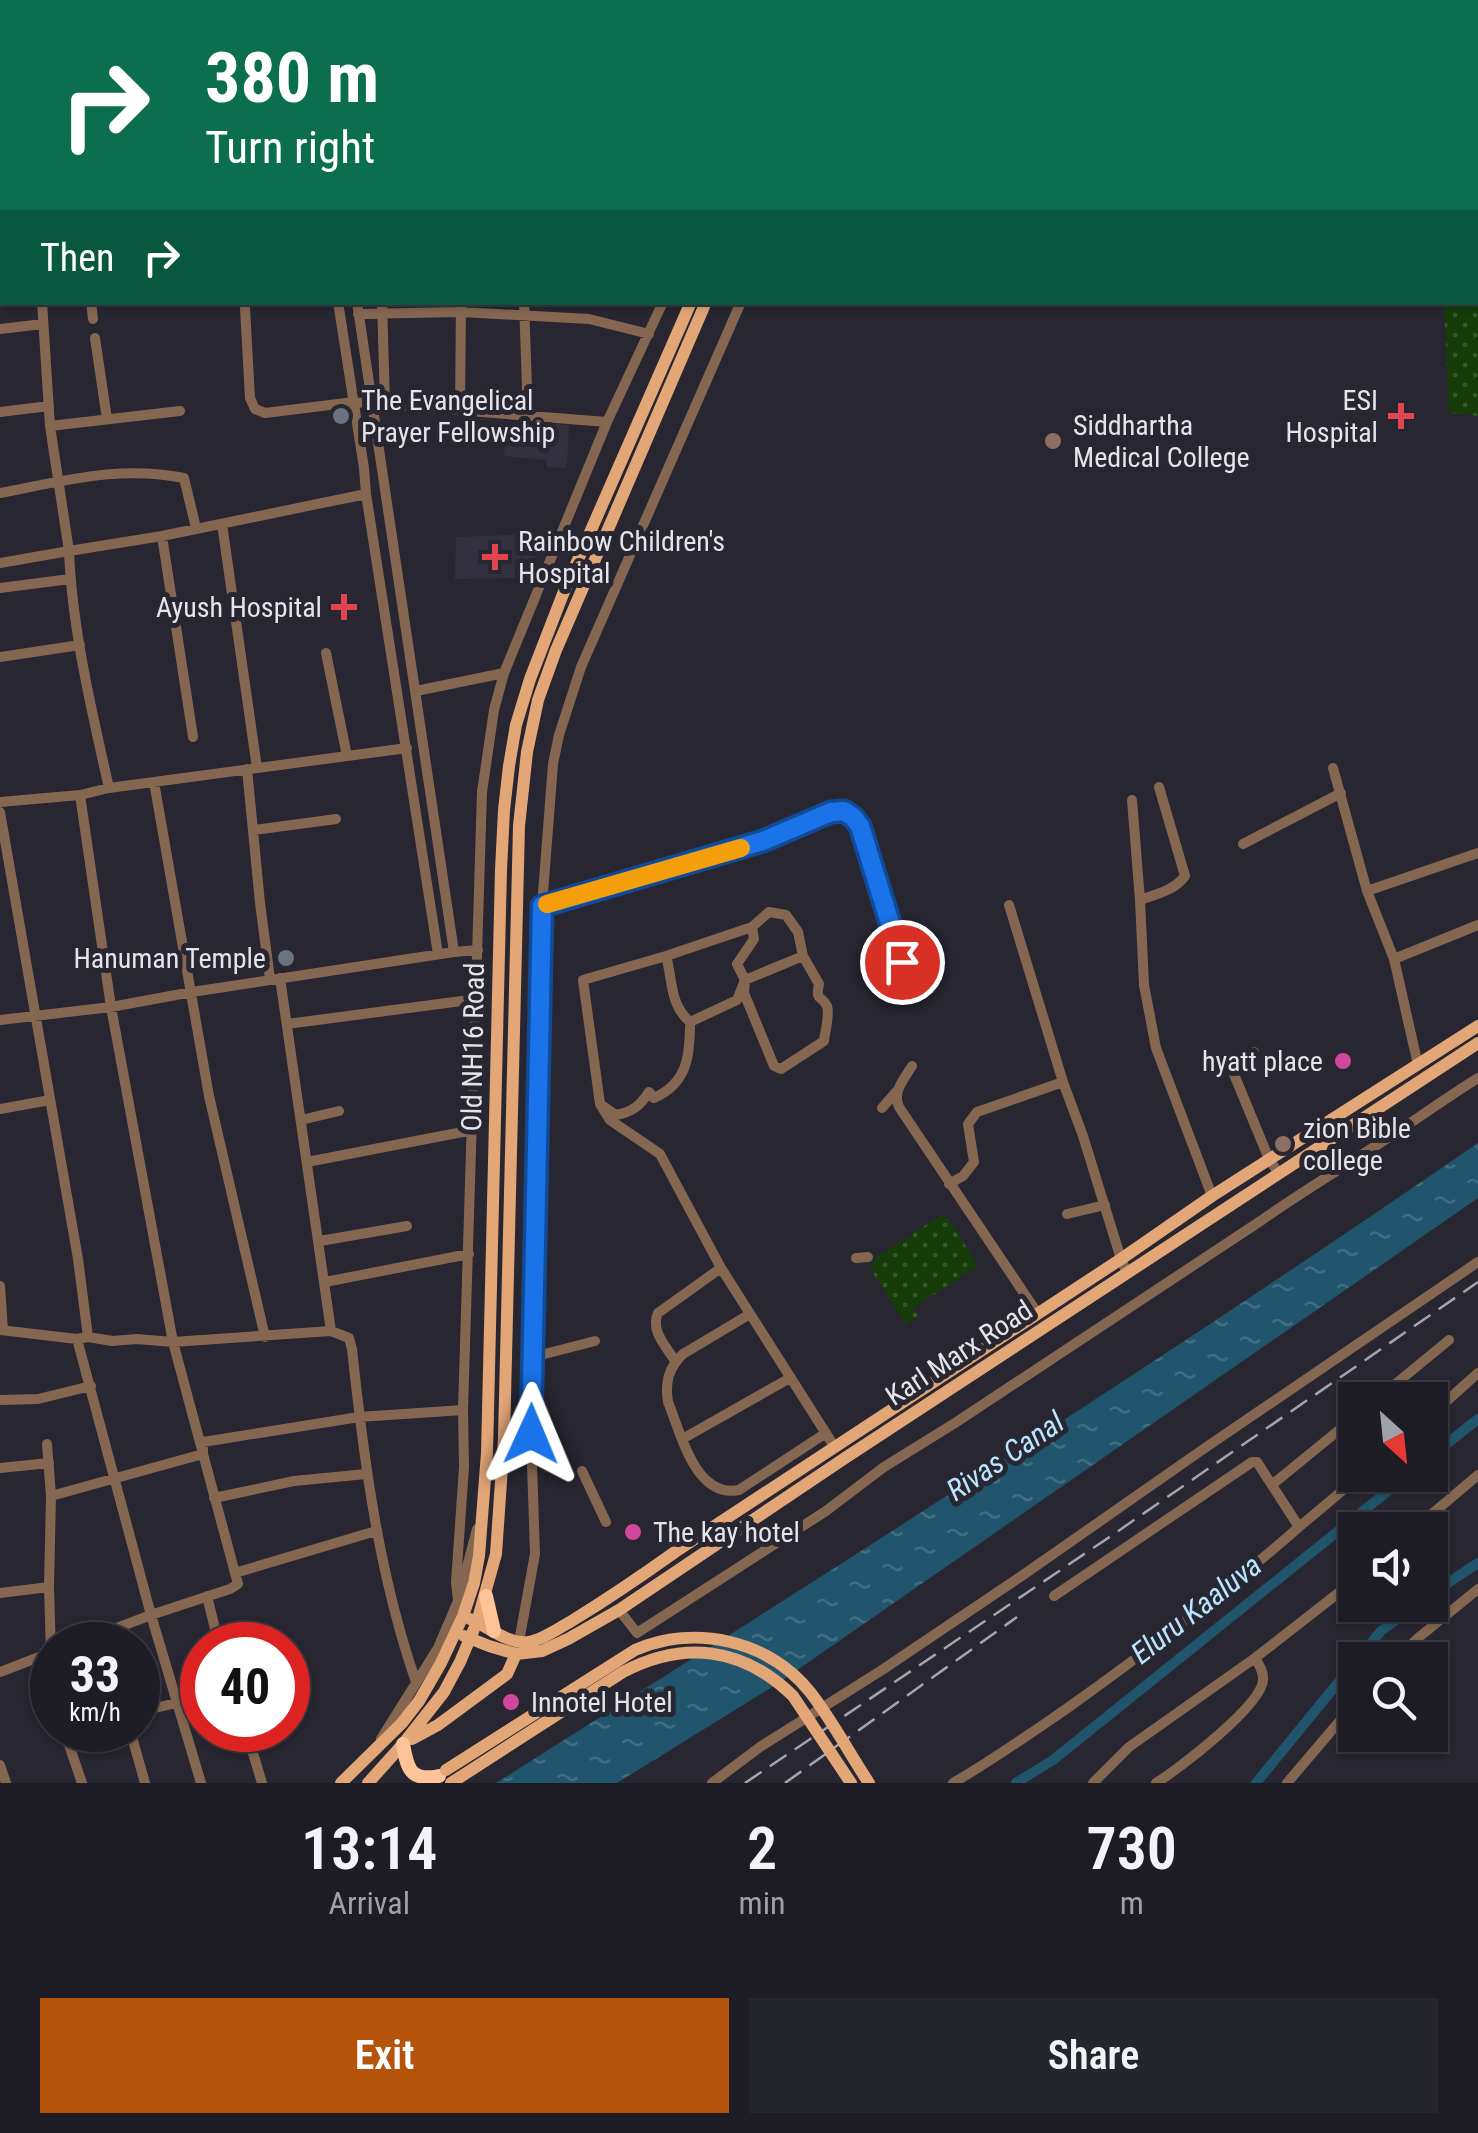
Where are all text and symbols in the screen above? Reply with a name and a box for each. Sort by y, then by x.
text: 380 m [205,37,379,119]
icon: right [40,40,170,170]
text: Turn right [205,121,375,174]
icon: right [134,230,189,285]
text: Then [40,236,114,280]
place label: The Evangelical Prayer Fellowship [361,384,555,449]
place label: ESI Hospital [1285,384,1378,449]
marker: ESI Hospital [1388,403,1414,429]
marker: The Evangelical Prayer Fellowship [330,405,352,427]
place label: Siddhartha Medical College [1073,409,1250,474]
marker: Siddhartha Medical College [1042,430,1064,452]
place label: Rainbow Children's Hospital [518,525,725,590]
marker: Rainbow Children's Hospital [482,544,508,570]
place label: Ayush Hospital [156,591,322,624]
marker: Ayush Hospital [331,594,357,620]
pin [860,920,945,1005]
icon: arrive [875,935,930,990]
place label: Hanuman Temple [73,942,266,975]
marker: Hanuman Temple [275,947,297,969]
street label: Old NH16 Road [455,962,491,1132]
place label: hyatt place [1202,1045,1323,1078]
marker: hyatt place [1332,1050,1354,1072]
place label: zion Bible college [1303,1112,1411,1177]
marker: zion Bible college [1272,1133,1294,1155]
street label: Karl Marx Road [880,1293,1038,1413]
position arrow [479,1382,583,1486]
north arrow [1338,1382,1448,1492]
map controls [1338,1382,1448,1752]
water label: Rivas Canal [940,1404,1070,1508]
button: sound [1338,1512,1448,1622]
place label: The kay hotel [653,1516,800,1549]
marker: The kay hotel [622,1521,644,1543]
water label: Eluru Kaaluva [1124,1547,1268,1671]
speed limit sign: 40 [180,1622,310,1752]
button: search [1338,1642,1448,1752]
text: 33 [70,1646,120,1704]
place label: Innotel Hotel [531,1686,673,1719]
marker: Innotel Hotel [500,1691,522,1713]
text: km/h [69,1698,121,1727]
text: 13:14 [301,1813,438,1884]
text: 2 [747,1813,777,1884]
text: 730 [1086,1813,1177,1884]
text: Arrival [329,1884,410,1922]
text: min [739,1884,785,1922]
text: m [1120,1884,1144,1922]
button: Exit [40,1998,729,2113]
button: Share [749,1998,1438,2113]

